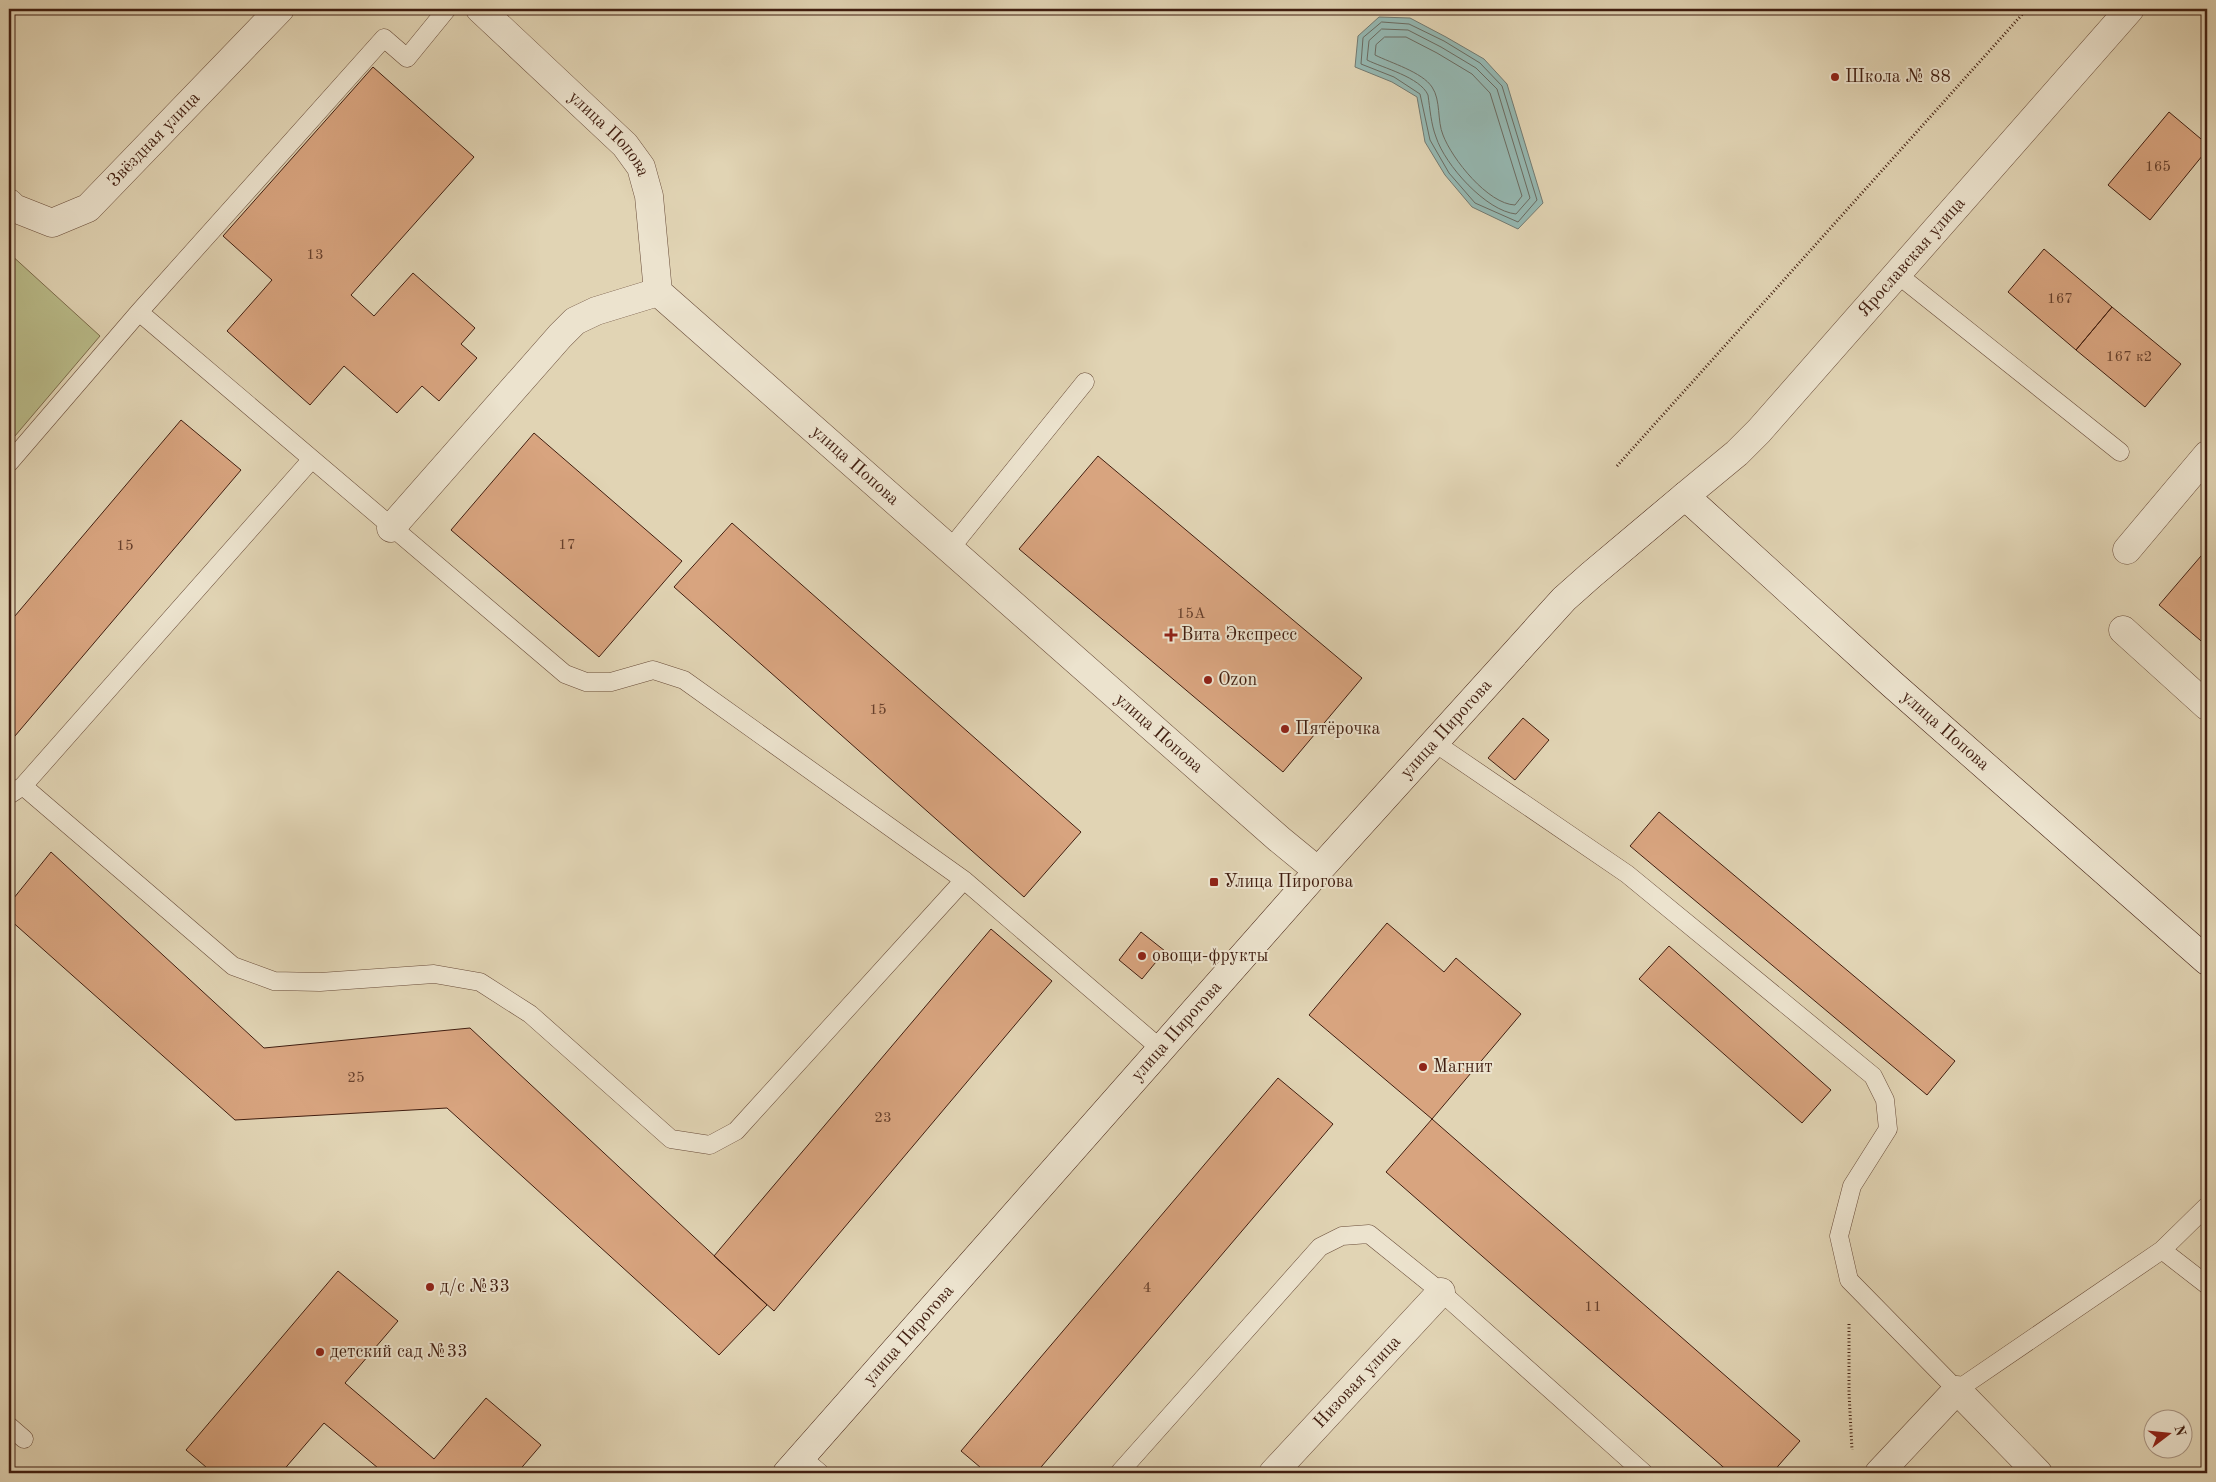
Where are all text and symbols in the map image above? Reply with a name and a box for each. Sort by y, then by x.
place label: Школа № 88 [1845,68,1951,86]
marker: Школа № 88 [1829,71,1841,83]
street label: улица Попова [565,88,652,178]
street label: Звёздная улица [104,89,204,190]
house number: 165 [2145,160,2171,175]
street label: Ярославская улица [1855,194,1969,320]
house number: 13 [306,248,324,263]
house number: 167 [2047,292,2073,307]
house number: 167 к2 [2106,350,2152,365]
street label: улица Попова [808,422,903,509]
house number: 17 [558,538,576,553]
house number: 15 [116,539,134,554]
house number: 15А [1177,607,1206,622]
place label: Вита Экспресс [1181,626,1297,644]
marker: Вита Экспресс [1165,629,1177,641]
place label: Ozon [1218,671,1257,689]
marker: Ozon [1202,674,1214,686]
street label: улица Пирогова [1397,676,1496,782]
street label: улица Попова [1898,688,1993,774]
street label: улица Попова [1111,690,1206,777]
house number: 15 [869,703,887,718]
place label: Пятёрочка [1295,720,1381,738]
marker: Пятёрочка [1279,723,1291,735]
place label: Улица Пирогова [1224,873,1353,891]
marker: Улица Пирогова [1208,876,1220,888]
place label: овощи-фрукты [1152,947,1268,966]
marker: овощи-фрукты [1136,950,1148,962]
street label: улица Пирогова [1128,978,1225,1085]
place label: Магнит [1433,1058,1493,1076]
marker: Магнит [1417,1061,1429,1073]
house number: 25 [347,1071,365,1086]
house number: 23 [874,1111,892,1126]
place label: д/с №33 [440,1278,510,1296]
marker: д/с №33 [424,1281,436,1293]
street label: улица Пирогова [860,1281,957,1388]
house number: 4 [1143,1281,1151,1296]
house number: 11 [1584,1300,1602,1315]
street label: Низовая улица [1310,1332,1404,1432]
place label: детский сад №33 [330,1343,468,1361]
marker: детский сад №33 [314,1346,326,1358]
north arrow [2144,1410,2194,1460]
text: N [2171,1424,2188,1438]

